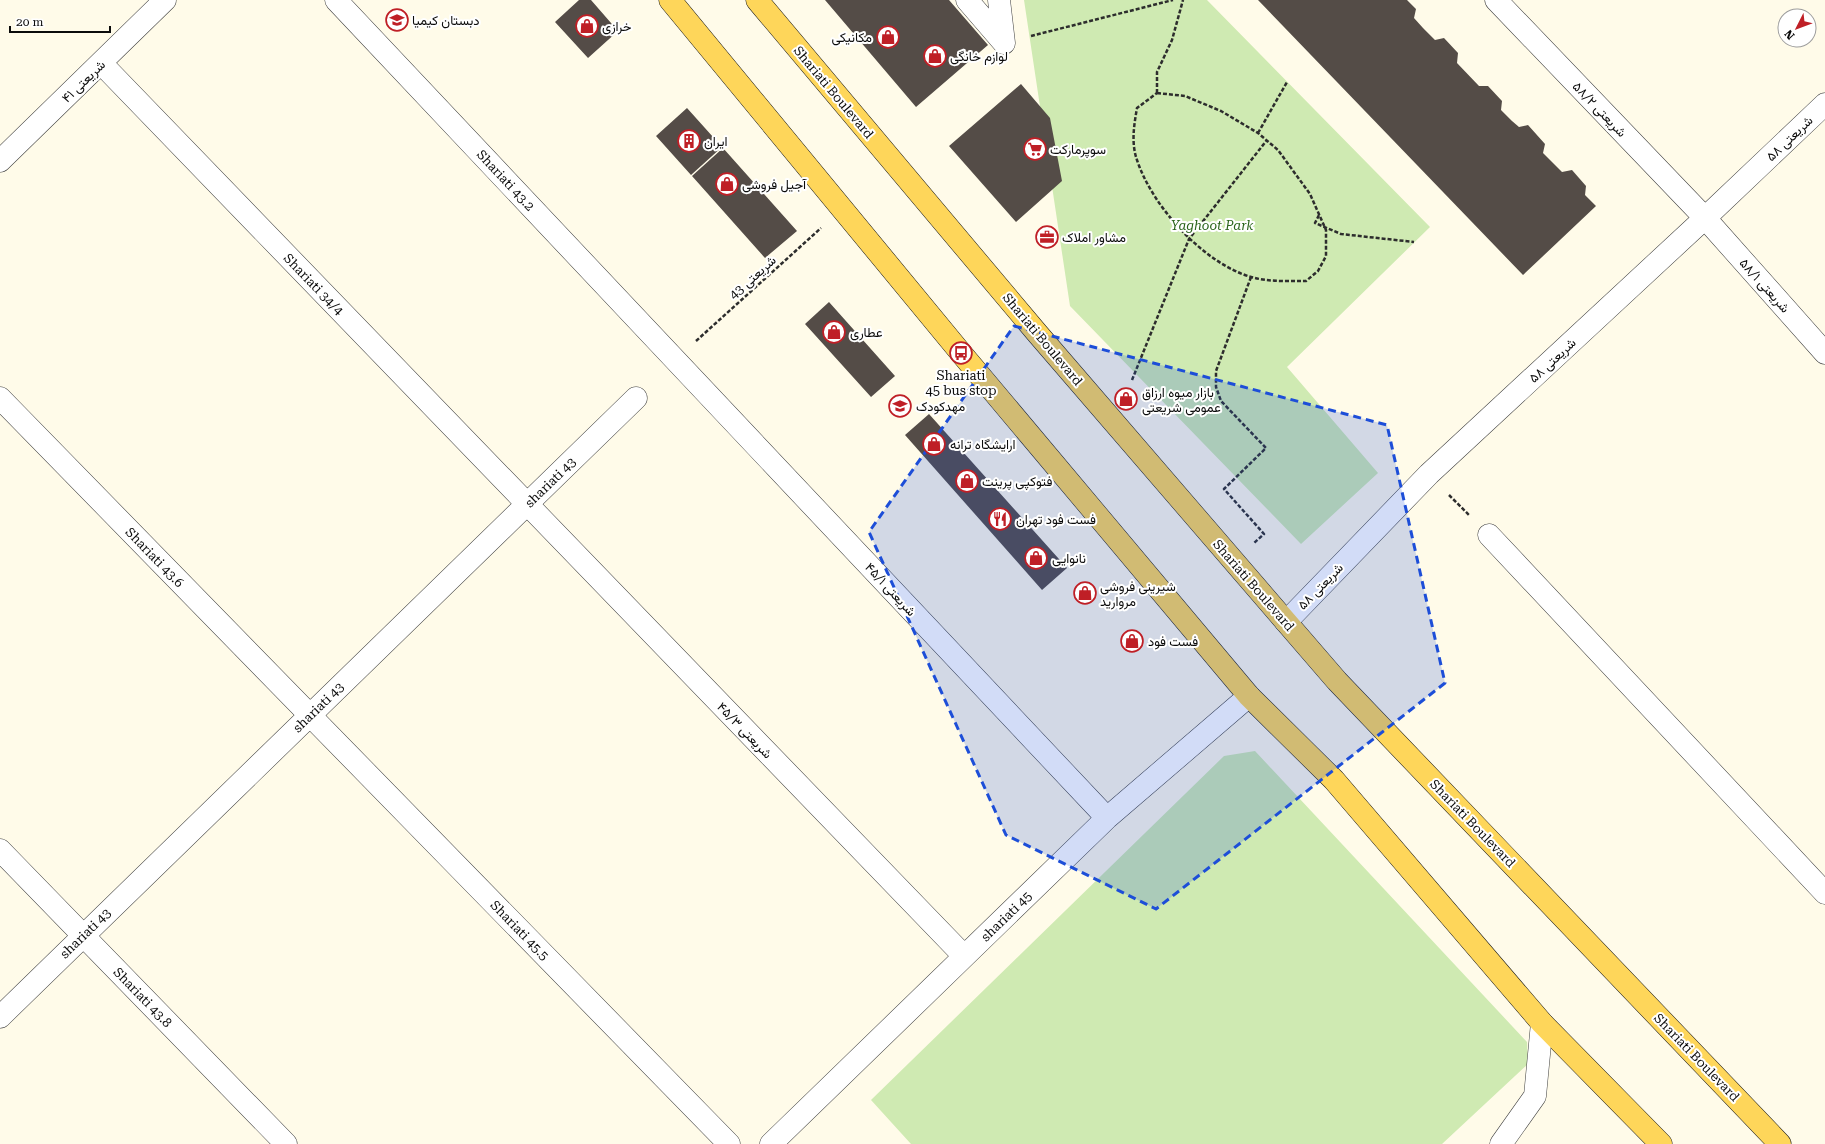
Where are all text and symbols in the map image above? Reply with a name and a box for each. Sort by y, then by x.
school or university icon: دبستان کیمیا [384,7,410,33]
scale bar [10,8,110,34]
north arrow [1777,8,1817,48]
place label: دبستان کیمیا [412,13,480,29]
shop icon: خرازی [574,13,600,39]
text: 20 m [16,15,43,29]
place label: خرازی [602,19,632,35]
shop icon: مکانیکی [875,24,901,50]
text: N [1782,26,1798,42]
place label: مکانیکی [832,30,872,46]
street label: Shariati Boulevard [791,43,877,142]
shop icon: لوازم خانگی [922,43,948,69]
place label: لوازم خانگی [950,49,1008,65]
street label: شریعتی ۴۱ [59,57,109,106]
street label: شریعتی ۵۸/۲ [1569,79,1630,141]
street label: شریعتی ۵۸ [1763,113,1816,165]
building icon: ایران [676,128,702,154]
place label: ایران [704,134,727,150]
supermarket icon: سوپرمارکت [1022,136,1048,162]
place label: سوپرمارکت [1050,142,1106,159]
street label: Shariati 43.2 [474,147,538,214]
shop icon: آجیل فروشی [714,171,740,197]
place label: آجیل فروشی [742,177,807,193]
park label: Yaghoot Park [1171,218,1254,233]
office icon: مشاور املاک [1034,224,1060,250]
place label: مشاور املاک [1062,230,1126,246]
street label: Shariati 34/4 [281,251,347,319]
street label: شریعتی 43 [726,252,779,303]
street label: شریعتی ۵۸/۱ [1736,255,1793,316]
street label: Shariati Boulevard [1000,290,1086,389]
shop icon: عطاری [821,319,847,345]
place label: عطاری [850,325,883,341]
street label: شریعتی ۵۸ [1526,335,1580,387]
bus stop icon: Shariati 45 bus stop [948,340,974,366]
place label: Shariati 45 bus stop [925,368,997,398]
place label: بازار میوه ارزاق عمومی شریعتی [1142,385,1221,416]
shop icon: بازار میوه ارزاق عمومی شریعتی [1113,386,1139,412]
school or university icon: مهدکودک [887,393,913,419]
place label: مهدکودک [916,399,965,415]
shop icon: ارایشگاه ترانه [921,431,947,457]
place label: ارایشگاه ترانه [950,437,1016,453]
street label: shariati 43 [522,454,579,510]
shop icon: فتوکپی پرینت [954,468,980,494]
place label: فتوکپی پرینت [982,474,1052,491]
restaurant icon: فست فود تهران [987,506,1013,532]
place label: فست فود تهران [1016,512,1096,528]
street label: Shariati 43.6 [122,524,187,590]
street label: Shariati Boulevard [1210,537,1298,635]
shop icon: نانوایی [1023,545,1049,571]
place label: نانوایی [1052,551,1086,567]
street label: شریعتی ۴۵/۱ [861,560,919,620]
street label: شریعتی ۵۸ [1295,560,1347,613]
place label: شیرینی فروشی مروارید [1100,579,1176,610]
shop icon: شیرینی فروشی مروارید [1072,580,1098,606]
shop icon: فست فود [1119,628,1145,654]
place label: فست فود [1148,634,1198,650]
street label: shariati 43 [290,679,347,735]
street label: شریعتی ۴۵/۳ [713,699,775,762]
street label: Shariati Boulevard [1427,776,1519,871]
street label: shariati 45 [978,888,1035,944]
street label: Shariati 45.5 [487,897,552,963]
street label: shariati 43 [57,905,114,961]
street label: Shariati 43.8 [110,964,175,1030]
street label: Shariati Boulevard [1651,1010,1743,1105]

